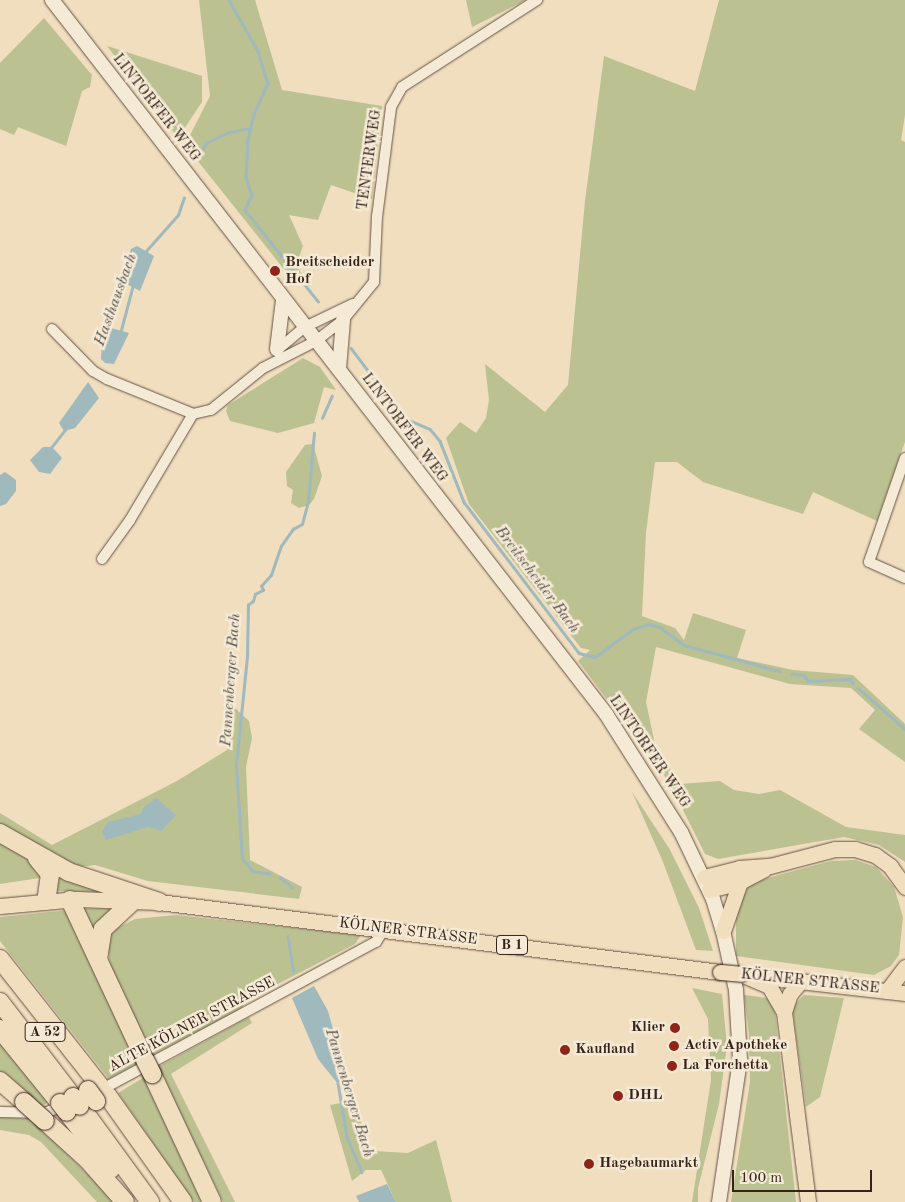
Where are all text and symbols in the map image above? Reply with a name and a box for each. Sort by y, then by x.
street label: LINTORFER WEG [108,50,204,166]
street label: TENTERWEG [354,108,386,212]
water label: Hasthausbach [90,251,142,349]
place label: Breitscheider Hof [285,253,374,288]
marker: Breitscheider Hof [269,265,281,277]
street label: LINTORFER WEG [357,370,451,486]
water label: Breitscheider Bach [490,522,584,638]
water label: Pannenberger Bach [217,613,245,747]
street label: LINTORFER WEG [605,692,693,812]
street label: KÖLNER STRASSE [338,915,478,949]
road number: B 1 [496,934,528,956]
street label: KÖLNER STRASSE [740,966,880,998]
street label: ALTE KÖLNER STRASSE [106,973,278,1077]
place label: Klier [631,1019,665,1037]
road number: A 52 [24,1020,66,1044]
marker: Klier [669,1022,681,1034]
water label: Pannenberger Bach [320,1026,378,1160]
place label: Activ Apotheke [684,1037,787,1055]
marker: Activ Apotheke [668,1040,680,1052]
place label: Kaufland [575,1041,635,1059]
marker: Kaufland [559,1044,571,1056]
place label: La Forchetta [682,1057,768,1075]
marker: La Forchetta [666,1060,678,1072]
place label: DHL [628,1087,662,1105]
marker: DHL [612,1090,624,1102]
place label: Hagebaumarkt [599,1155,698,1173]
marker: Hagebaumarkt [583,1158,595,1170]
scale bar [735,1160,875,1192]
text: 100 m [740,1171,782,1186]

